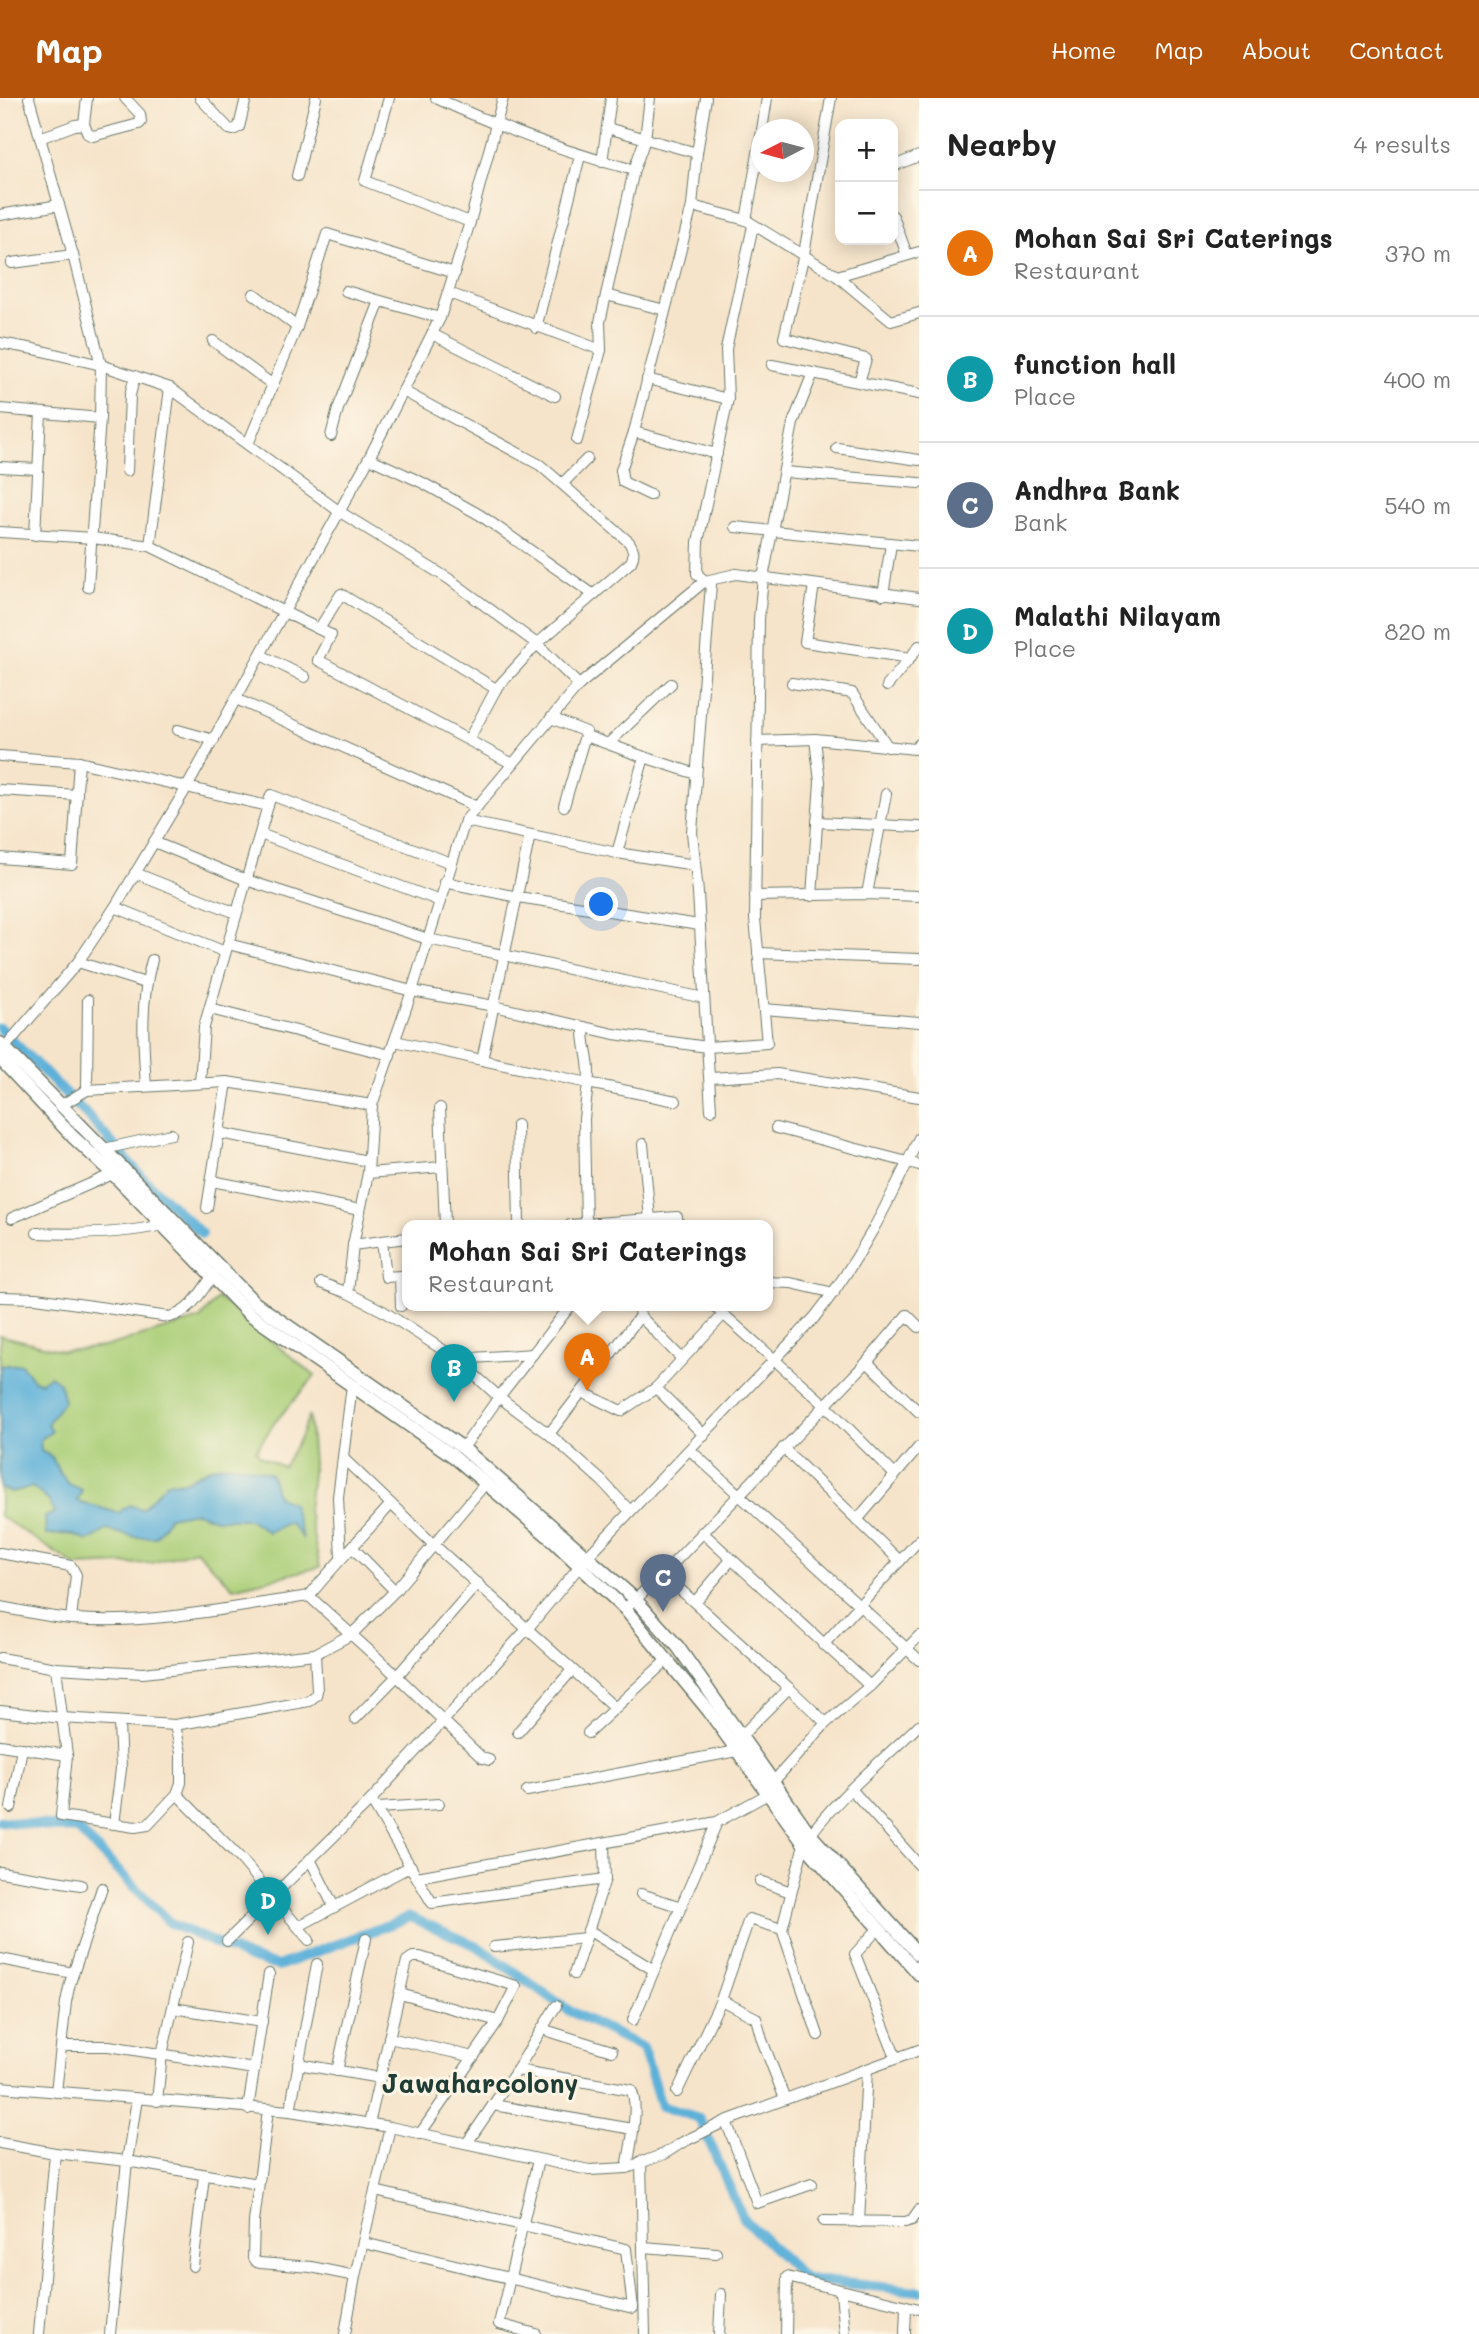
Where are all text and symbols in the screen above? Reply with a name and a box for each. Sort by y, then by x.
text: Map [35,28,103,71]
text: Home [1051,34,1116,65]
text: Map [1154,34,1203,65]
text: About [1241,34,1311,65]
text: Contact [1349,34,1444,65]
north arrow [751,119,814,182]
map controls [835,119,898,245]
button: + [835,119,898,182]
text: Nearby [947,124,1057,164]
text: 4 results [1354,129,1451,159]
button: − [835,182,898,245]
text: Mohan Sai Sri Caterings [1014,221,1333,255]
text: A [962,238,978,268]
text: 370 m [1385,238,1451,268]
text: Restaurant [1014,255,1140,285]
text: function hall [1014,347,1176,381]
text: B [962,364,978,394]
text: 400 m [1383,364,1451,394]
text: Place [1014,381,1076,411]
text: Andhra Bank [1014,473,1180,507]
text: C [961,490,979,520]
text: 540 m [1384,490,1451,520]
text: Bank [1014,507,1068,537]
text: Malathi Nilayam [1014,599,1221,633]
text: D [962,616,978,646]
text: 820 m [1384,616,1451,646]
text: Place [1014,633,1076,663]
your location [584,887,618,921]
popup [402,1220,773,1311]
text: Mohan Sai Sri Caterings [428,1234,747,1268]
text: Restaurant [428,1268,554,1298]
pin: A [564,1333,610,1391]
pin: B [431,1344,477,1402]
pin: C [640,1554,686,1612]
pin: D [245,1877,291,1935]
district label: Jawaharcolony [382,2066,578,2100]

